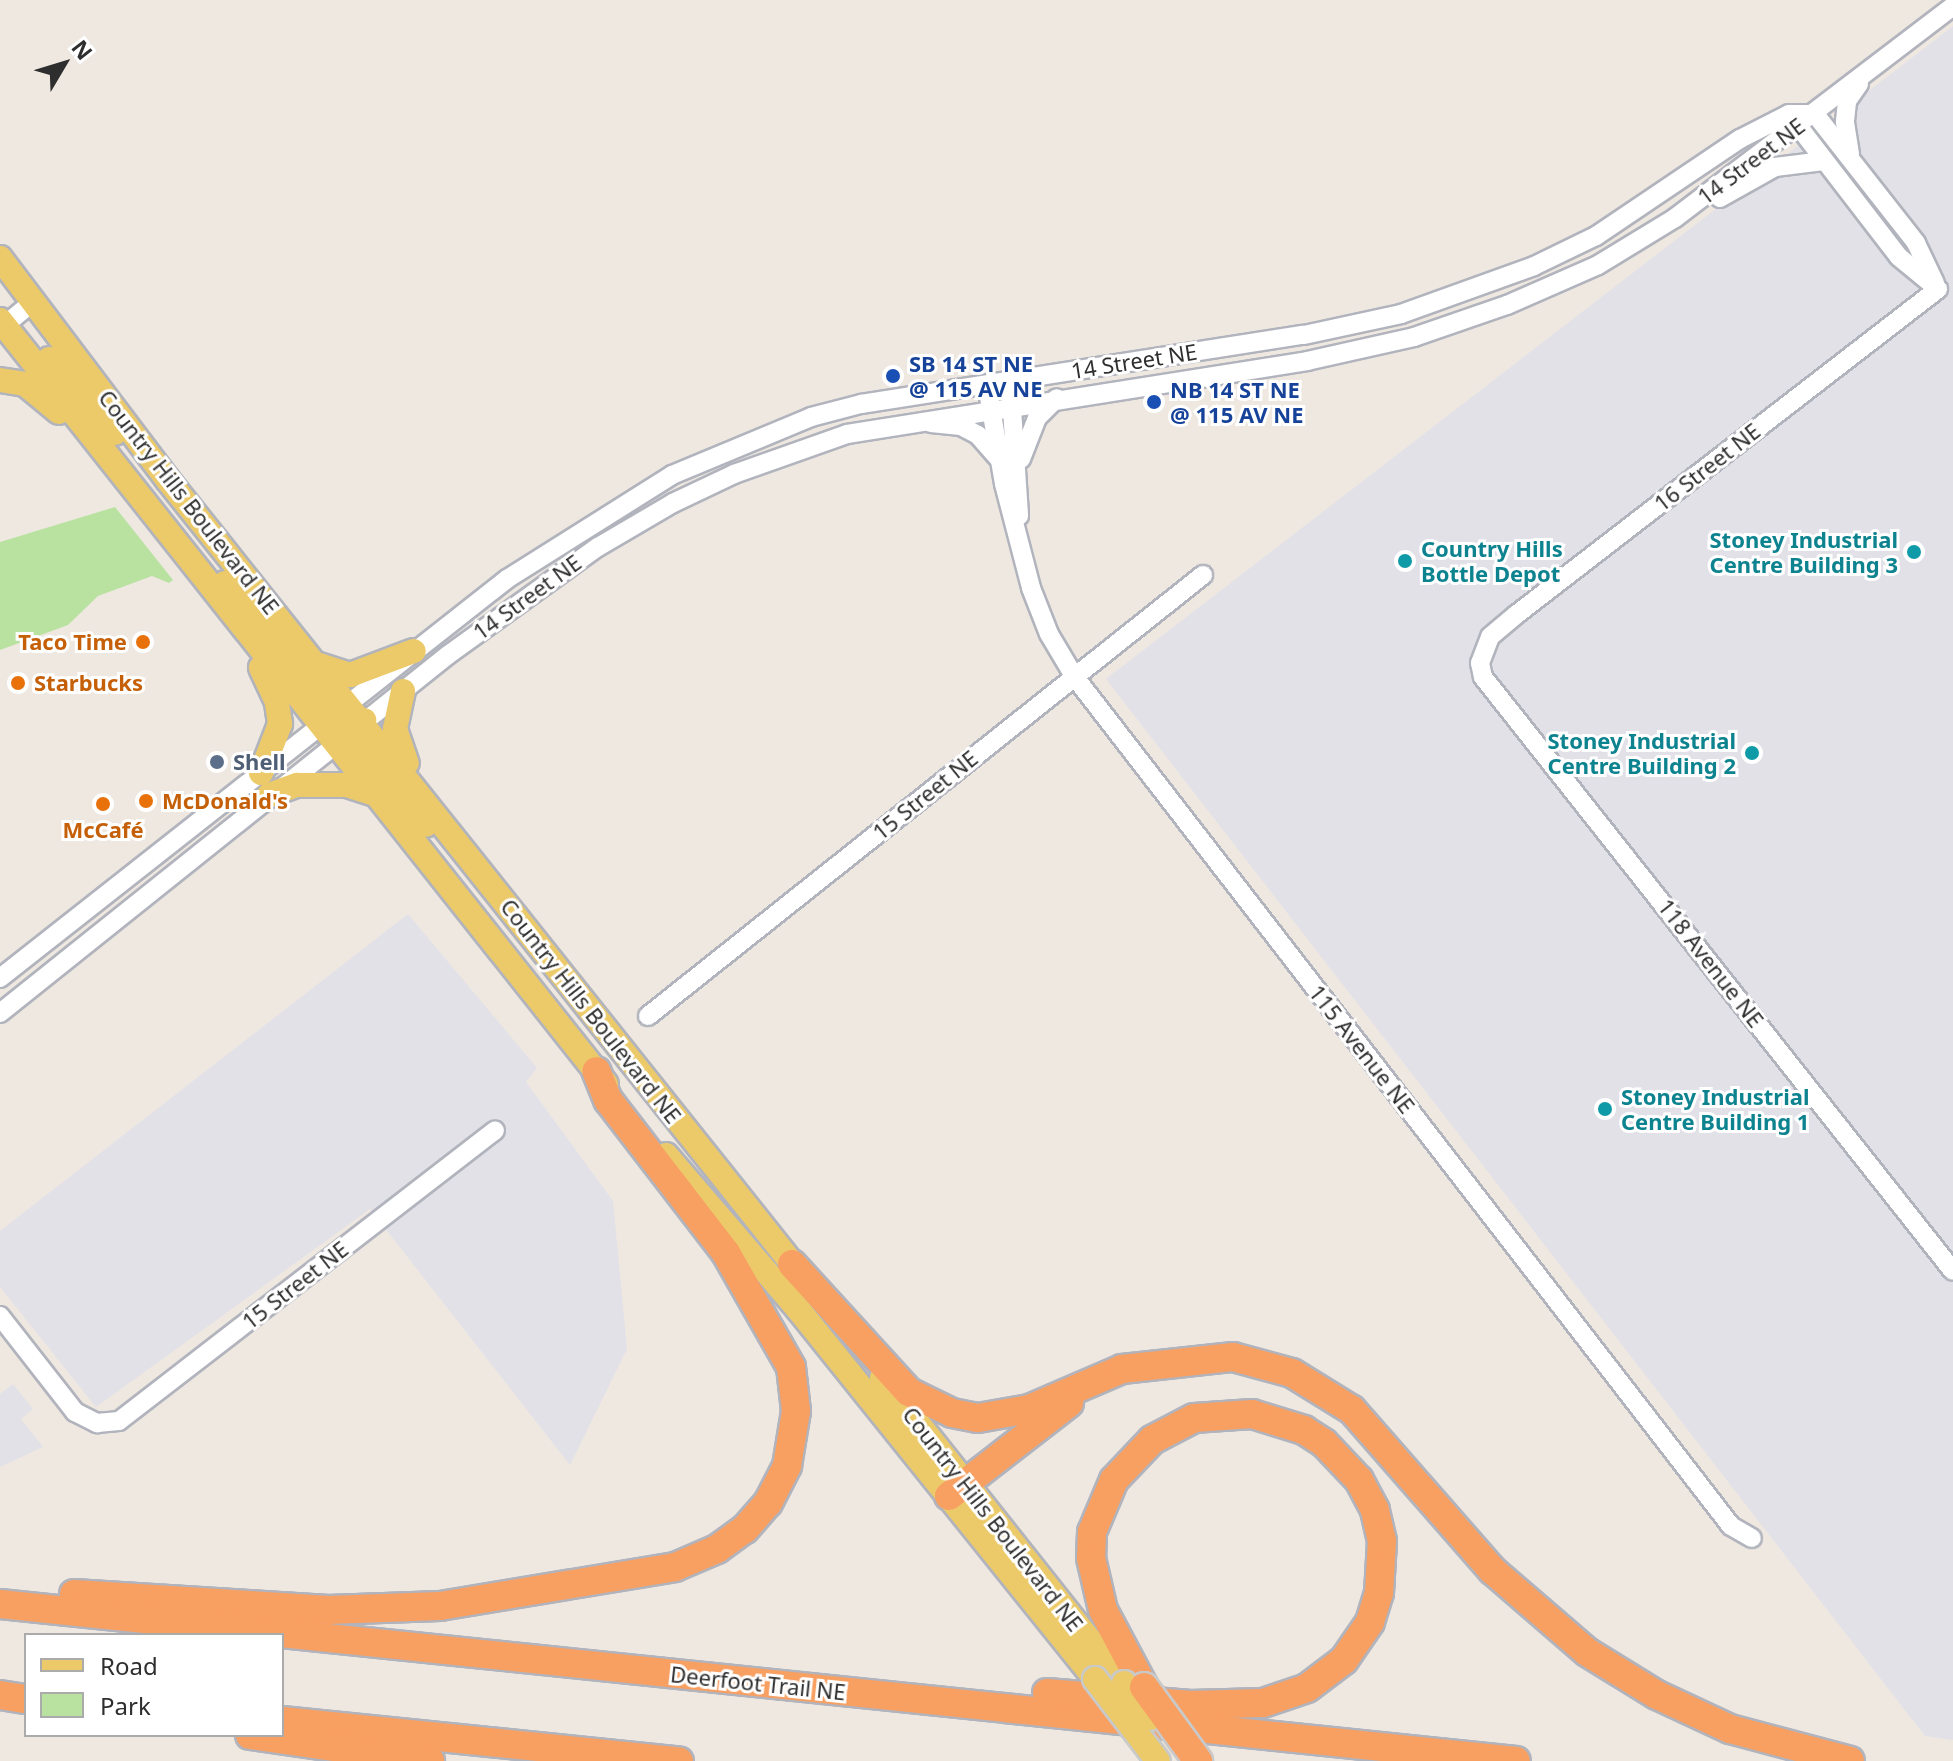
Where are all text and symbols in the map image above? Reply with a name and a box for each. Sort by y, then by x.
north arrow [24,24,104,104]
text: N [66,33,100,66]
street label: 14 Street NE [1692,112,1810,210]
street label: 14 Street NE [1069,338,1199,384]
place label: SB 14 ST NE @ 115 AV NE [909,350,1043,402]
marker: SB 14 ST NE @ 115 AV NE [884,367,902,385]
place label: NB 14 ST NE @ 115 AV NE [1170,376,1304,428]
street label: Country Hills Boulevard NE [93,385,285,619]
marker: NB 14 ST NE @ 115 AV NE [1145,393,1163,411]
street label: 16 Street NE [1649,418,1765,516]
place label: Stoney Industrial Centre Building 3 [1710,526,1898,578]
place label: Country Hills Bottle Depot [1421,535,1563,586]
marker: Stoney Industrial Centre Building 3 [1905,543,1923,561]
street label: 14 Street NE [468,549,586,645]
marker: Country Hills Bottle Depot [1396,552,1414,570]
place label: Taco Time [18,629,127,655]
marker: Taco Time [134,633,152,651]
place label: Starbucks [34,670,143,696]
marker: Starbucks [9,674,27,692]
place label: Stoney Industrial Centre Building 2 [1548,727,1736,778]
marker: Stoney Industrial Centre Building 2 [1743,744,1761,762]
street label: 15 Street NE [867,745,983,845]
place label: Shell [233,749,286,775]
marker: Shell [208,753,226,771]
place label: McDonald's [162,788,288,814]
marker: McDonald's [137,792,155,810]
marker: McCafé [94,795,112,813]
place label: McCafé [62,817,144,843]
street label: Country Hills Boulevard NE [495,894,687,1128]
street label: 118 Avenue NE [1653,894,1769,1032]
street label: 115 Avenue NE [1304,980,1420,1118]
place label: Stoney Industrial Centre Building 1 [1621,1083,1809,1134]
marker: Stoney Industrial Centre Building 1 [1596,1100,1614,1118]
street label: 15 Street NE [237,1236,353,1334]
street label: Country Hills Boulevard NE [897,1402,1089,1636]
legend [24,1633,284,1737]
text: Road [100,1649,158,1682]
street label: Deerfoot Trail NE [669,1661,847,1705]
text: Park [100,1689,151,1722]

